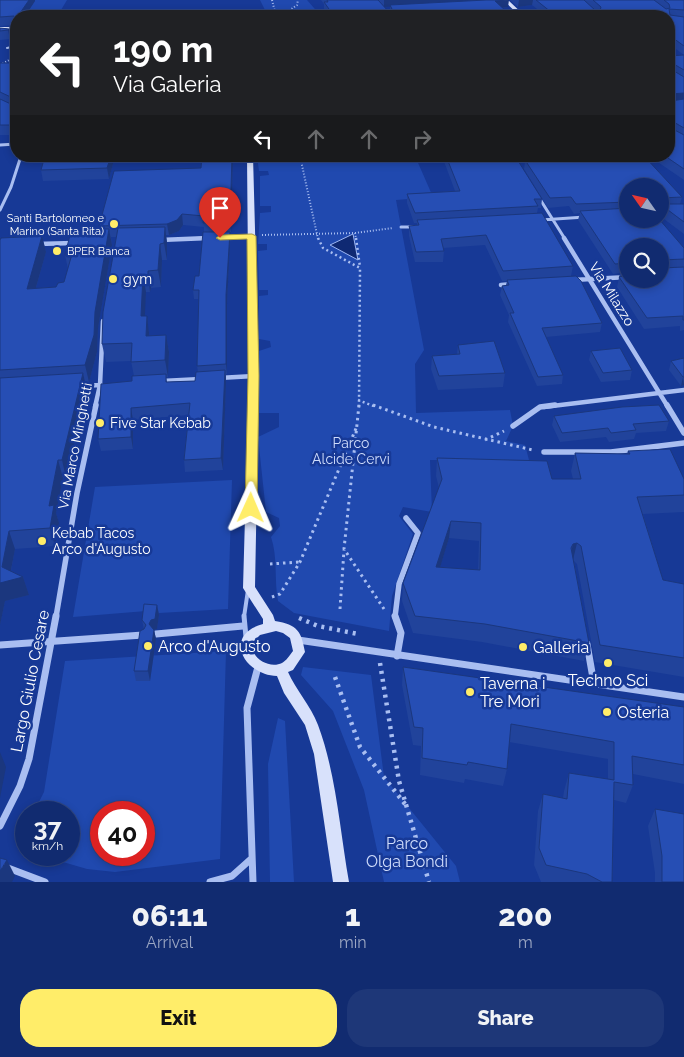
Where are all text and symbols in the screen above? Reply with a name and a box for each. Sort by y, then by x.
text: 190 m [113,29,213,70]
icon: left [30,30,95,95]
text: Via Galeria [113,71,221,97]
icon: left [249,125,277,153]
icon: ahead [302,125,330,153]
icon: ahead [355,125,383,153]
icon: right [408,125,436,153]
north arrow [619,178,669,228]
map controls [619,178,669,288]
pin [199,187,241,238]
icon: arrive [206,194,234,222]
place label: Santi Bartolomeo e Marino (Santa Rita) [7,212,105,238]
marker: Santi Bartolomeo e Marino (Santa Rita) [108,218,120,230]
button: search [619,238,669,288]
marker: BPER Banca [51,245,63,257]
place label: BPER Banca [67,245,130,258]
street label: Via Milazzo [586,259,638,329]
place label: gym [123,271,152,287]
marker: gym [107,273,119,285]
street label: Via Marco Minghetti [55,381,95,511]
place label: Five Star Kebab [110,415,211,431]
marker: Five Star Kebab [94,417,106,429]
park label: Parco Alcide Cervi [312,435,390,467]
position arrow [224,481,276,533]
place label: Kebab Tacos Arco d'Augusto [52,525,150,557]
marker: Kebab Tacos Arco d'Augusto [36,535,48,547]
street label: Largo Giulio Cesare [7,608,53,754]
place label: Arco d'Augusto [158,637,271,656]
place label: Galleria [533,638,589,657]
marker: Arco d'Augusto [142,640,154,652]
marker: Galleria [517,641,529,653]
marker: Techno Sci [602,657,614,669]
place label: Techno Sci [568,671,648,690]
place label: Taverna i Tre Mori [480,674,545,711]
marker: Taverna i Tre Mori [464,686,476,698]
place label: Osteria [617,703,669,722]
marker: Osteria [601,706,613,718]
speed limit sign: 40 [90,801,155,866]
text: 37 [34,812,61,842]
park label: Parco Olga Bondi [366,834,448,871]
text: km/h [32,839,63,853]
text: 06:11 [132,898,208,933]
text: 1 [345,898,361,933]
text: 200 [498,898,552,933]
text: Arrival [146,933,193,952]
text: min [339,933,367,952]
text: m [518,933,533,952]
button: Exit [20,989,337,1047]
button: Share [347,989,664,1047]

